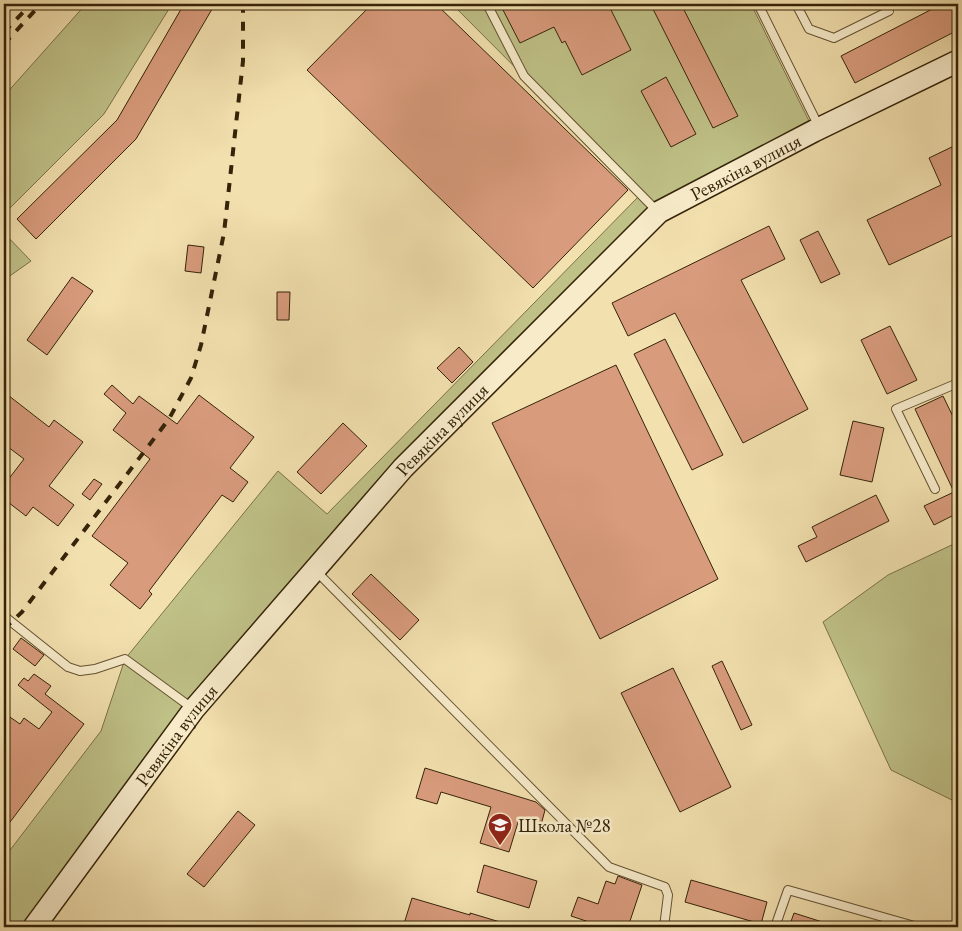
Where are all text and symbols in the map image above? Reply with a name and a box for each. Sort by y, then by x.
street label: Ревякіна вулиця [686,128,806,207]
street label: Ревякіна вулиця [390,378,494,481]
street label: Ревякіна вулиця [130,679,223,791]
school or university icon: Школа №28 [487,812,513,846]
place label: Школа №28 [518,813,611,838]

